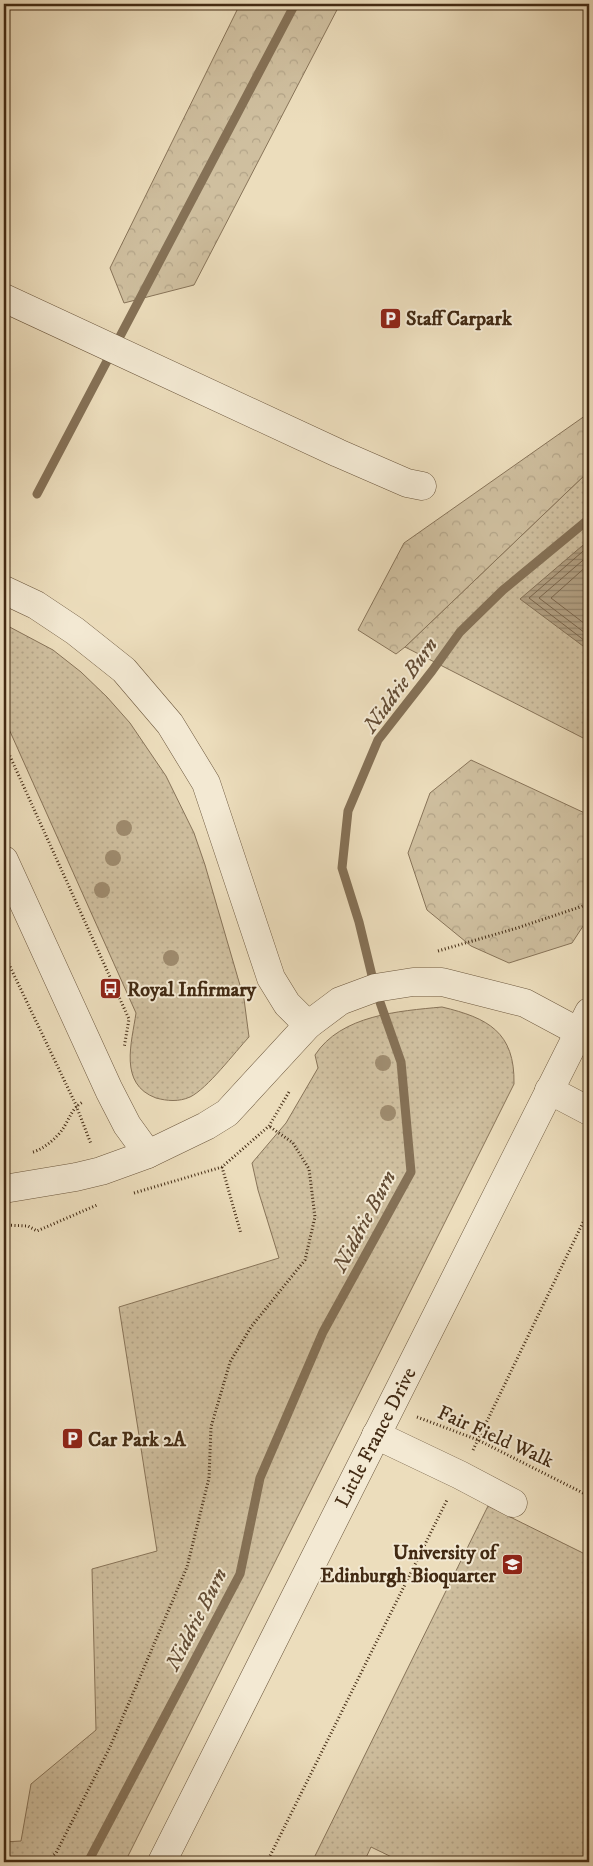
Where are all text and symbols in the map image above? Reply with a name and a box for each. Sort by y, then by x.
parking icon: Staff Carpark [378,306,402,330]
place label: Staff Carpark [406,307,513,332]
water label: Niddrie Burn [357,633,444,739]
bus stop icon: Royal Infirmary [99,977,123,1001]
place label: Royal Infirmary [127,978,257,1003]
water label: Niddrie Burn [327,1166,403,1278]
street label: Little France Drive [330,1363,422,1512]
street label: Fair Field Walk [433,1401,557,1474]
parking icon: Car Park 2A [60,1427,84,1451]
place label: Car Park 2A [88,1428,187,1453]
place label: University of Edinburgh Bioquarter [320,1541,500,1589]
school or university icon: University of Edinburgh Bioquarter [500,1552,524,1576]
water label: Niddrie Burn [160,1564,234,1676]

